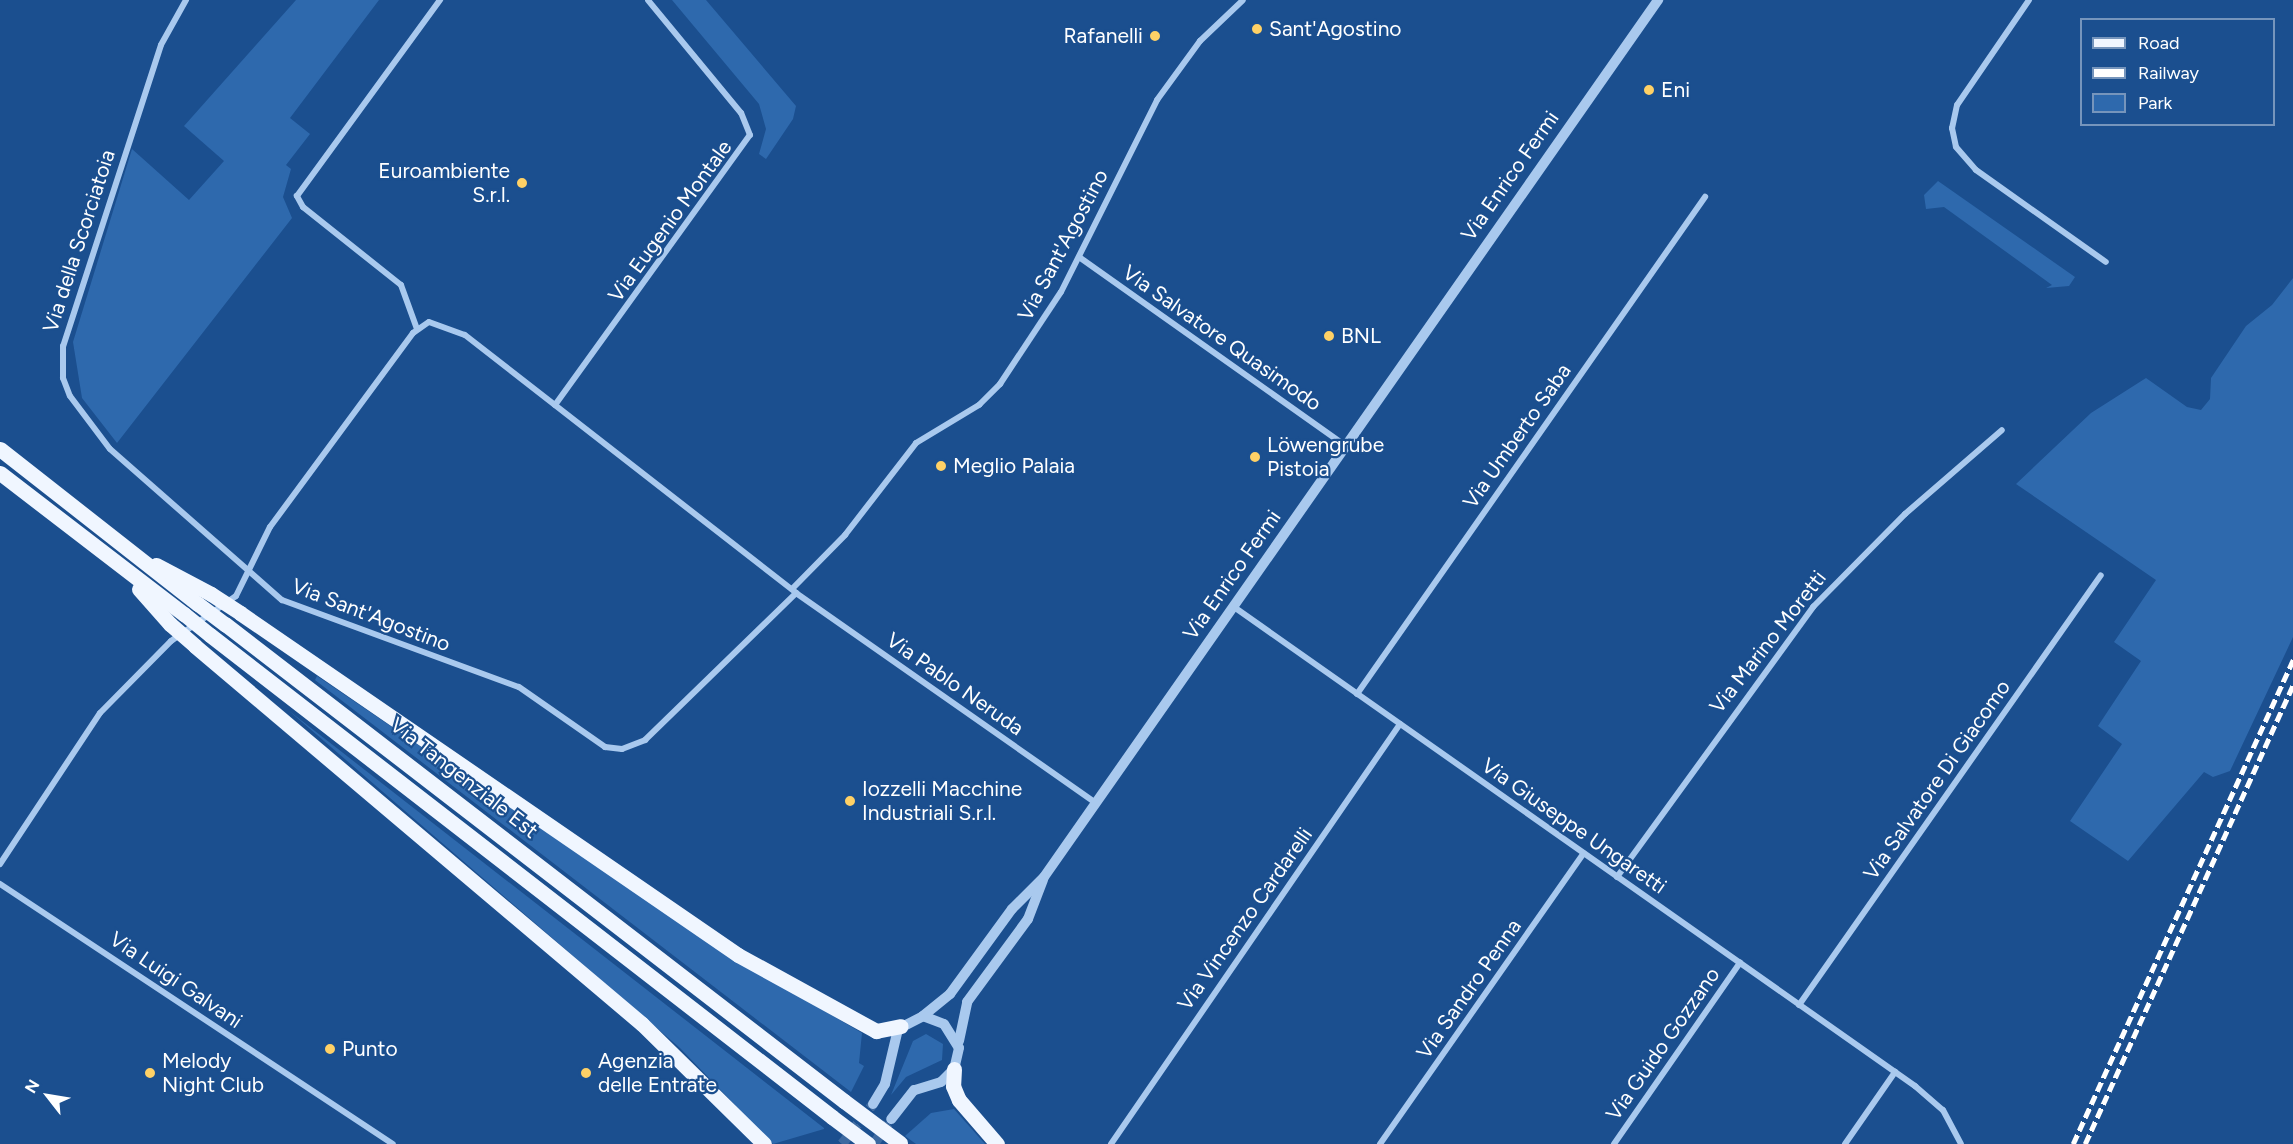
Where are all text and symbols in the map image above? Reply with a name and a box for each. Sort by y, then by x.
place label: Sant'Agostino [1269,16,1402,42]
legend [2080,18,2275,126]
marker: Sant'Agostino [1250,22,1264,36]
place label: Rafanelli [1063,23,1143,49]
marker: Rafanelli [1148,29,1162,43]
text: Road [2138,32,2179,54]
text: Railway [2138,62,2199,84]
place label: Eni [1661,77,1690,103]
marker: Eni [1642,83,1656,97]
text: Park [2138,92,2172,114]
street label: Via Enrico Fermi [1456,106,1564,246]
street label: Via Eugenio Montale [603,135,737,307]
street label: Via della Scorciatoia [38,147,120,335]
place label: Euroambiente S.r.l. [378,158,510,208]
street label: Via Sant'Agostino [1012,165,1114,325]
marker: Euroambiente S.r.l. [515,176,529,190]
street label: Via Salvatore Quasimodo [1118,260,1326,416]
place label: BNL [1341,323,1381,349]
marker: BNL [1322,329,1336,343]
street label: Via Umberto Saba [1458,359,1576,513]
place label: Löwengrube Pistoia [1267,432,1384,482]
marker: Löwengrube Pistoia [1248,450,1262,464]
place label: Meglio Palaia [953,453,1075,479]
marker: Meglio Palaia [934,459,948,473]
street label: Via Enrico Fermi [1178,505,1286,645]
street label: Via Marino Moretti [1704,566,1832,718]
street label: Via Sant'Agostino [288,573,454,657]
street label: Via Pablo Neruda [881,627,1029,741]
street label: Via Salvatore Di Giacomo [1858,675,2016,885]
street label: Via Tangenziale Est [385,712,543,844]
street label: Via Giuseppe Ungaretti [1477,753,1671,899]
place label: Iozzelli Macchine Industriali S.r.l. [862,776,1022,826]
marker: Iozzelli Macchine Industriali S.r.l. [843,794,857,808]
street label: Via Vincenzo Cardarelli [1172,823,1318,1015]
street label: Via Sandro Penna [1411,914,1527,1064]
street label: Via Luigi Galvani [105,926,247,1034]
street label: Via Guido Gozzano [1601,963,1725,1125]
place label: Punto [342,1036,398,1062]
marker: Punto [323,1042,337,1056]
place label: Melody Night Club [162,1048,264,1098]
place label: Agenzia delle Entrate [598,1048,717,1098]
north arrow [18,1066,78,1126]
marker: Melody Night Club [143,1066,157,1080]
marker: Agenzia delle Entrate [579,1066,593,1080]
text: N [21,1076,43,1097]

